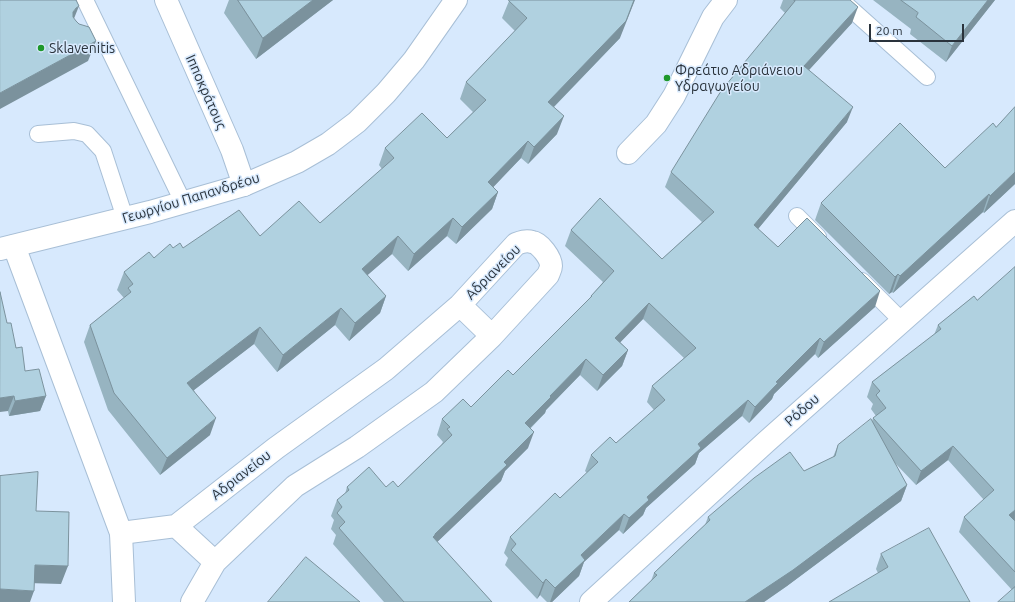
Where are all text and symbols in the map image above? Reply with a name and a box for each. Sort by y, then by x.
scale bar [871,16,966,42]
text: 20 m [876,24,903,37]
place label: Sklavenitis [49,40,115,56]
marker: Sklavenitis [36,43,46,53]
street label: Ιπποκράτους [182,52,230,132]
place label: Φρεάτιο Αδριάνειου Υδραγωγείου [675,62,803,94]
marker: Φρεάτιο Αδριάνειου Υδραγωγείου [662,73,672,83]
street label: Γεωργίου Παπανδρέου [120,169,262,227]
street label: Αδριανείου [462,241,524,303]
street label: Ρόδου [781,390,823,430]
street label: Αδριανείου [208,446,274,504]

